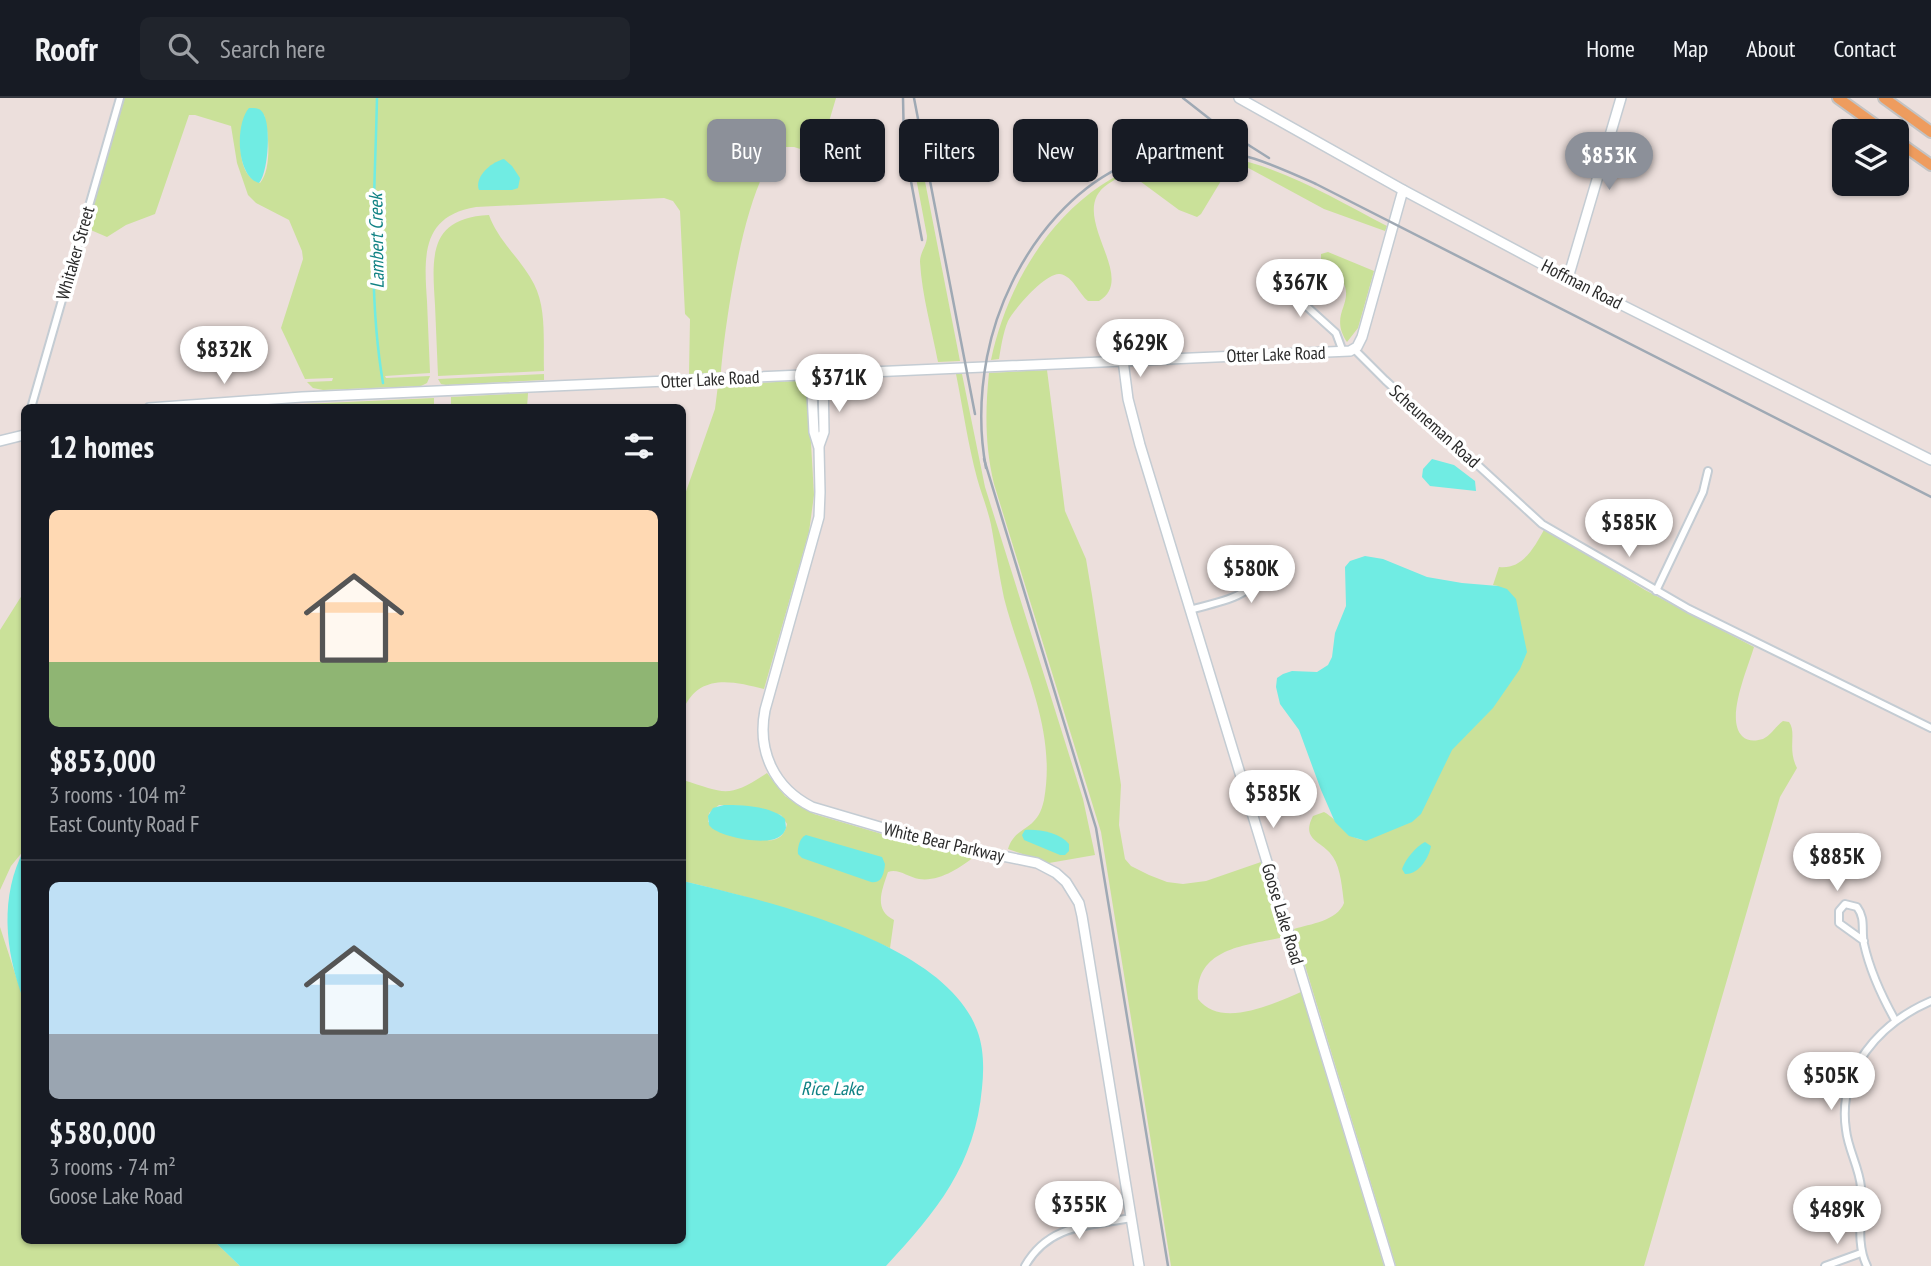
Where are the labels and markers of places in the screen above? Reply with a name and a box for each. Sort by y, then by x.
pin: $853K [1560,132,1658,192]
pin: $367K [1251,260,1349,319]
pin: $629K [1091,320,1189,379]
pin: $832K [175,327,273,386]
pin: $371K [790,354,888,414]
pin: $585K [1580,500,1678,559]
pin: $580K [1202,546,1300,605]
pin: $585K [1224,770,1322,830]
pin: $885K [1788,834,1886,893]
pin: $505K [1782,1052,1880,1112]
pin: $355K [1030,1182,1128,1241]
pin: $489K [1788,1186,1886,1246]

